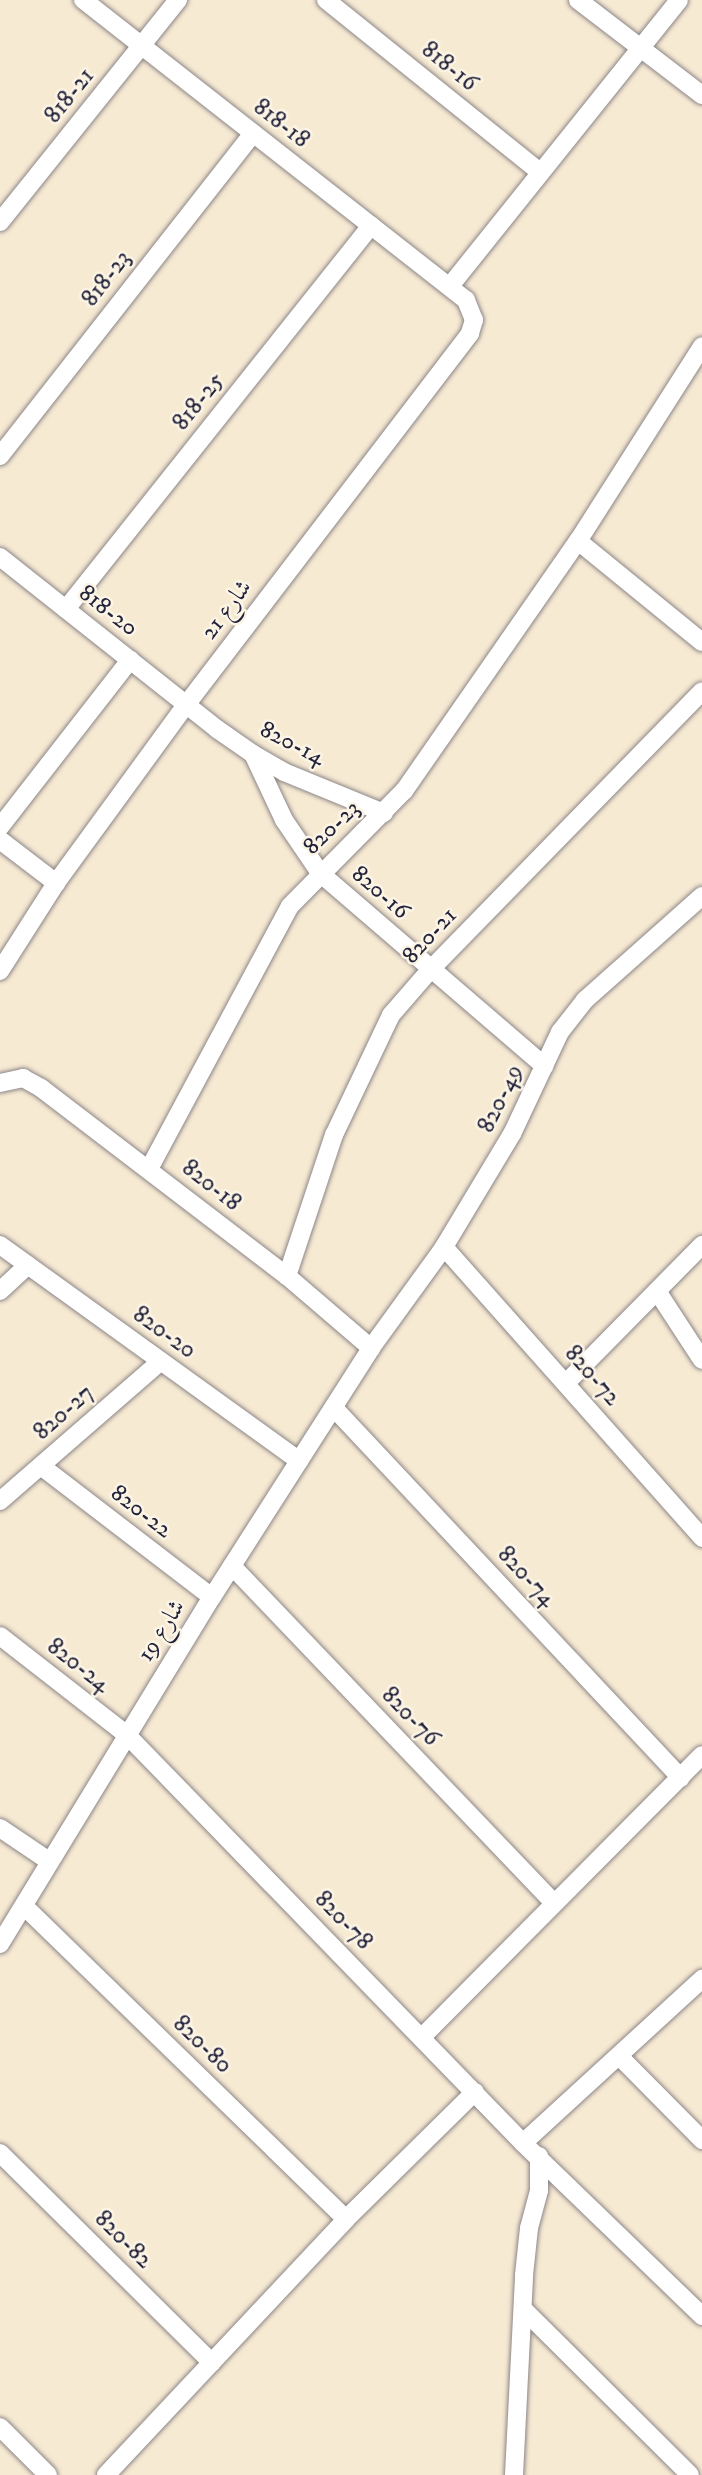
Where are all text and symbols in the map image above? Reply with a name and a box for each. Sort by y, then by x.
street label: 818-16 [415,36,483,98]
street label: 818-21 [39,62,101,130]
street label: 818-18 [247,93,315,155]
street label: 818-23 [76,245,138,313]
street label: 818-25 [167,367,231,437]
street label: شارع 21 [195,574,259,646]
street label: 818-20 [73,579,143,643]
street label: 820-14 [255,715,329,773]
street label: 820-23 [298,795,366,861]
street label: 820-16 [345,860,415,926]
street label: 820-21 [397,902,463,970]
street label: 820-49 [472,1060,530,1138]
street label: 820-18 [176,1154,246,1218]
street label: 820-20 [127,1300,201,1366]
street label: 820-72 [558,1340,626,1412]
street label: 820-27 [28,1379,100,1447]
street label: 820-22 [105,1479,177,1545]
street label: 820-74 [491,1541,561,1613]
street label: شارع 19 [132,1595,192,1667]
street label: 820-24 [41,1632,115,1700]
street label: 820-76 [375,1681,445,1753]
street label: 820-78 [308,1885,378,1957]
street label: 820-80 [166,2010,238,2080]
street label: 820-82 [88,2205,158,2275]

